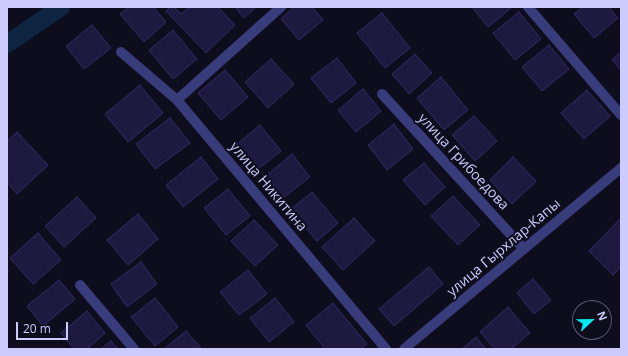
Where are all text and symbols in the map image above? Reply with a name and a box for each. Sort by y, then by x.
street label: улица Грибоедова [414,110,512,214]
street label: улица Никитина [226,139,310,235]
street label: улица Гырхлар-Капы [444,196,564,300]
north arrow [572,300,612,340]
text: N [594,309,611,323]
scale bar [18,314,70,340]
text: 20 m [23,320,51,337]

